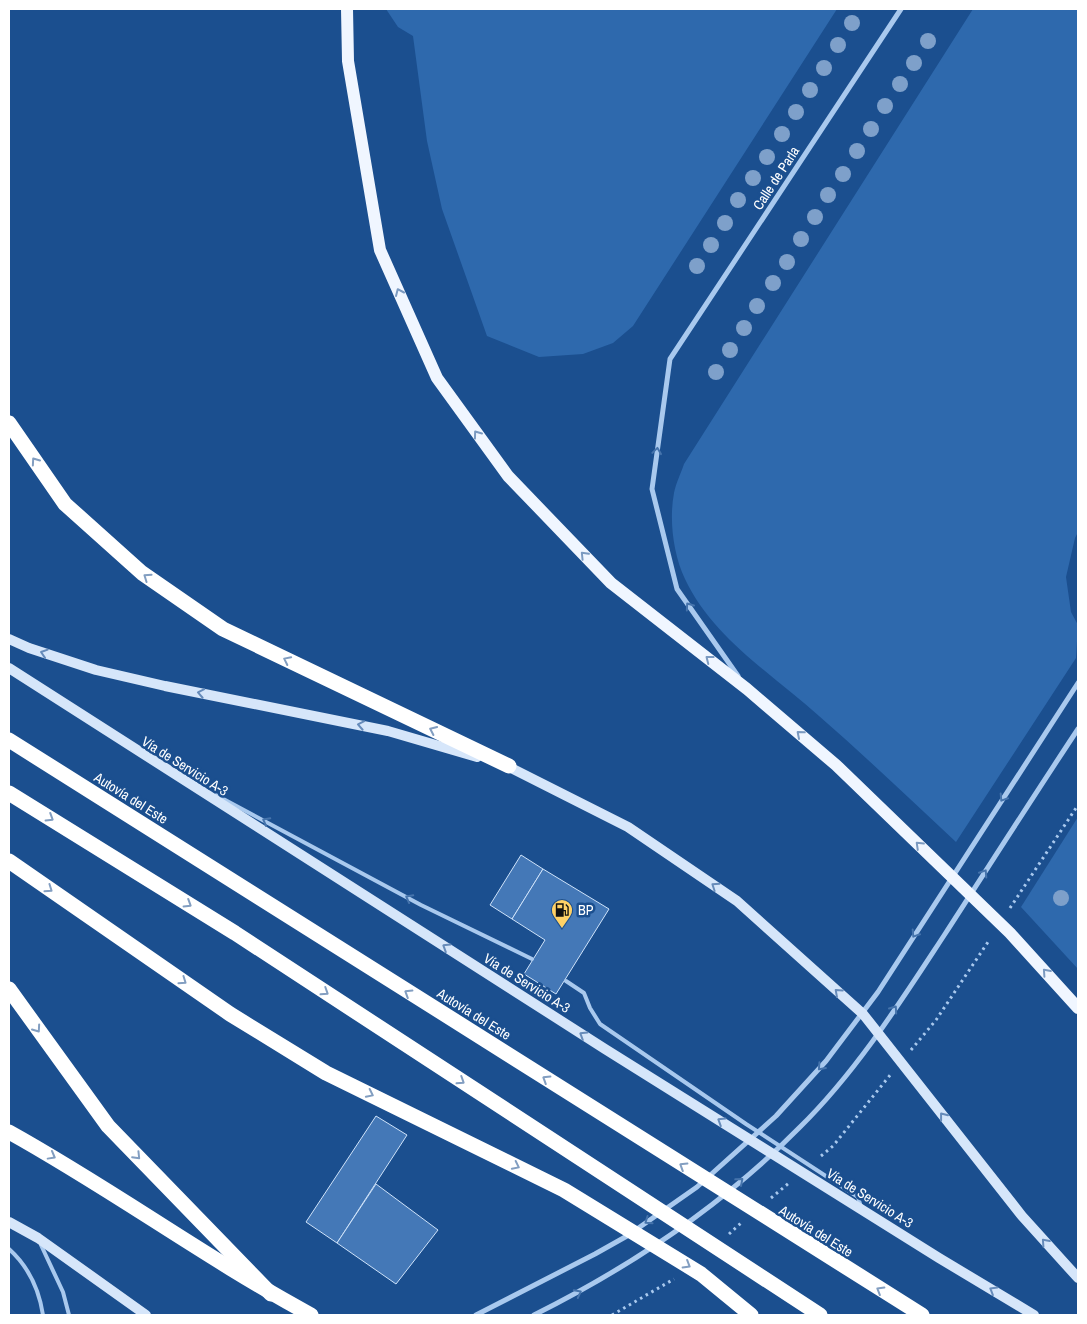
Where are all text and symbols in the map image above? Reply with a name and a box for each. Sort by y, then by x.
street label: Calle de Parla [749,142,804,213]
one-way arrow [394,288,405,297]
one-way arrow [474,430,483,440]
one-way arrow [652,447,662,455]
one-way arrow [32,457,41,467]
one-way arrow [581,552,590,561]
one-way arrow [143,574,153,583]
one-way arrow [686,602,695,612]
one-way arrow [40,649,49,659]
one-way arrow [283,655,292,666]
one-way arrow [706,656,715,664]
one-way arrow [197,689,206,699]
one-way arrow [356,720,365,731]
one-way arrow [429,726,438,736]
one-way arrow [797,731,806,740]
street label: Vía de Servicio A-3 [138,732,232,800]
street label: Autovía del Este [90,768,171,828]
one-way arrow [1000,793,1010,802]
one-way arrow [45,812,54,822]
one-way arrow [262,818,271,828]
one-way arrow [915,842,924,851]
one-way arrow [978,870,987,879]
one-way arrow [43,883,53,892]
one-way arrow [711,883,721,892]
one-way arrow [406,894,415,904]
one-way arrow [183,898,192,907]
fuel station icon: BP [550,898,574,929]
place label: BP [578,901,594,919]
one-way arrow [912,929,922,938]
one-way arrow [443,944,452,954]
street label: Vía de Servicio A-3 [480,949,574,1017]
one-way arrow [1042,969,1051,978]
one-way arrow [177,975,186,984]
street label: Autovía del Este [433,984,514,1044]
one-way arrow [319,986,329,995]
one-way arrow [405,989,414,999]
one-way arrow [835,989,844,998]
one-way arrow [888,1005,897,1015]
one-way arrow [31,1023,40,1033]
one-way arrow [580,1031,589,1041]
one-way arrow [818,1061,827,1070]
one-way arrow [455,1075,465,1084]
one-way arrow [542,1076,551,1086]
one-way arrow [365,1088,374,1098]
one-way arrow [940,1113,948,1122]
one-way arrow [717,1117,726,1127]
one-way arrow [46,1150,55,1160]
one-way arrow [131,1150,140,1159]
one-way arrow [511,1160,520,1170]
one-way arrow [680,1163,689,1172]
street label: Vía de Servicio A-3 [823,1164,917,1232]
one-way arrow [734,1178,743,1187]
street label: Autovía del Este [775,1201,856,1261]
one-way arrow [644,1215,654,1224]
one-way arrow [1042,1238,1051,1247]
one-way arrow [681,1259,690,1268]
one-way arrow [876,1287,886,1296]
one-way arrow [989,1287,998,1297]
one-way arrow [573,1289,582,1299]

